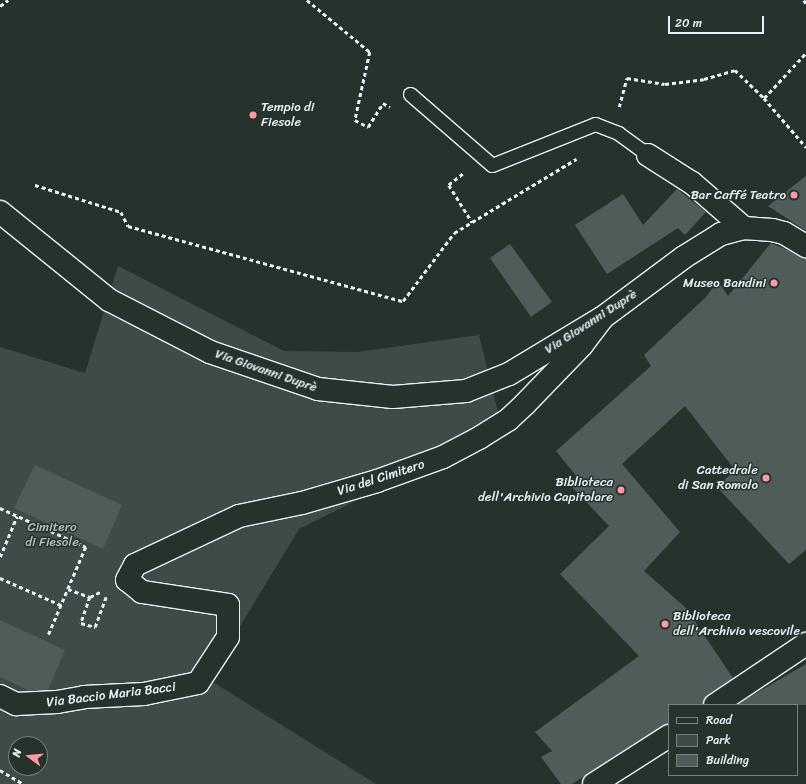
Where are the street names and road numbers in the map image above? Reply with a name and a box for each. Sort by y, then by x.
street label: Via Giovanni Duprè [542,286,640,358]
street label: Via Giovanni Duprè [213,346,319,396]
street label: Via del Cimitero [335,457,427,499]
street label: Via Baccio Maria Bacci [46,679,176,711]

